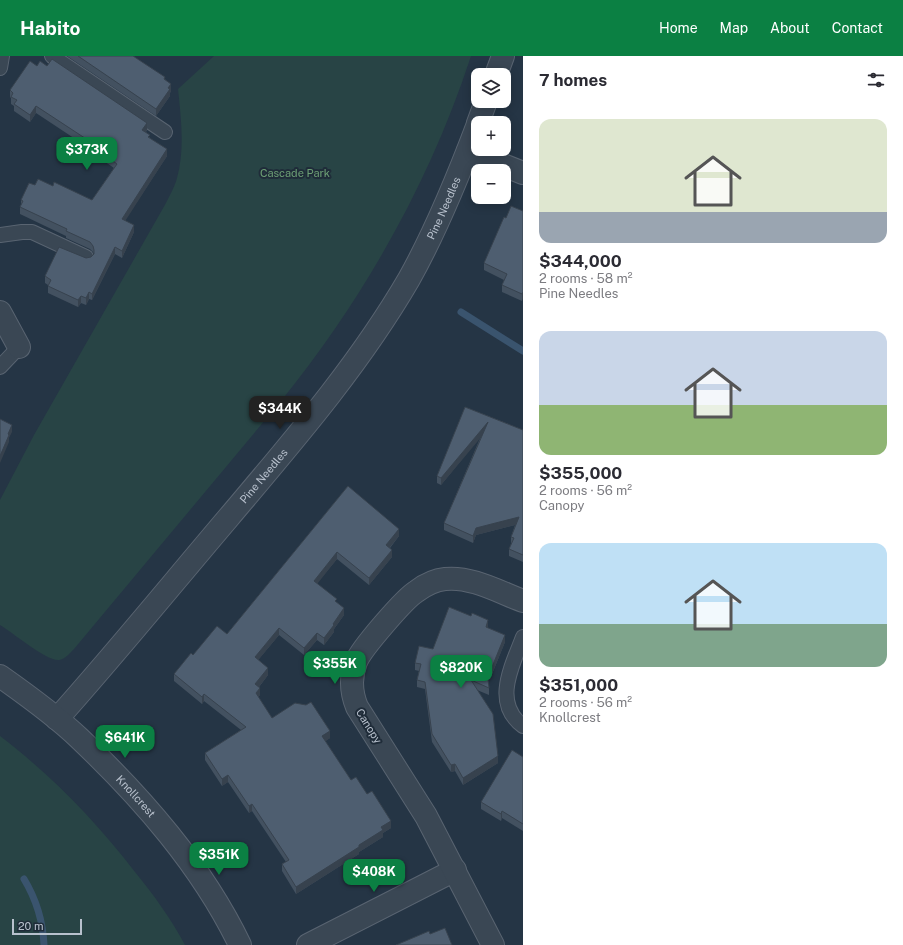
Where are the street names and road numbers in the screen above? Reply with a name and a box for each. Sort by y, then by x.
street label: Pine Needles [425,175,463,241]
street label: Pine Needles [237,446,290,505]
street label: Canopy [354,706,384,746]
street label: Knollcrest [114,773,158,820]

